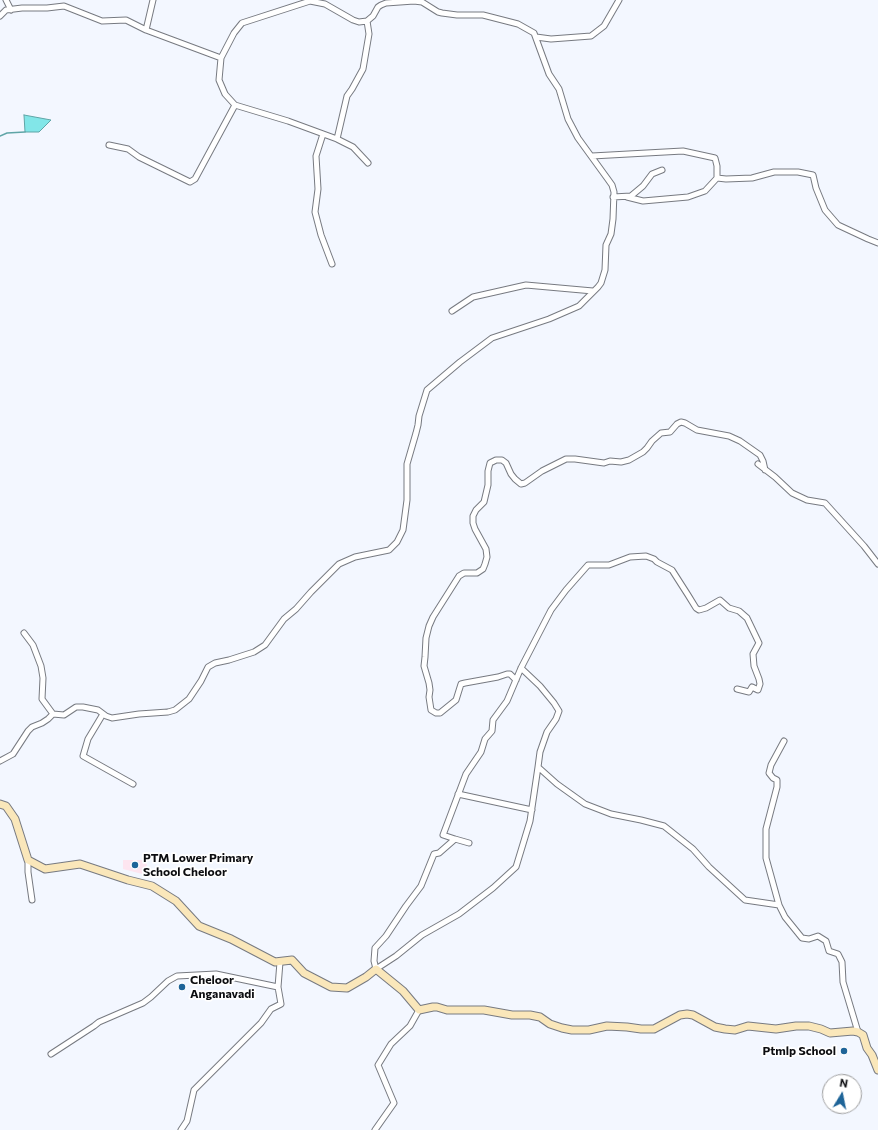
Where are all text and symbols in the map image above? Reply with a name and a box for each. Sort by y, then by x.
place label: PTM Lower Primary School Cheloor [143,851,253,879]
marker: PTM Lower Primary School Cheloor [130,860,140,870]
place label: Cheloor Anganavadi [190,973,255,1001]
marker: Cheloor Anganavadi [177,982,187,992]
place label: Ptmlp School [762,1044,836,1058]
marker: Ptmlp School [839,1046,849,1056]
north arrow [822,1074,862,1114]
text: N [839,1076,849,1090]

